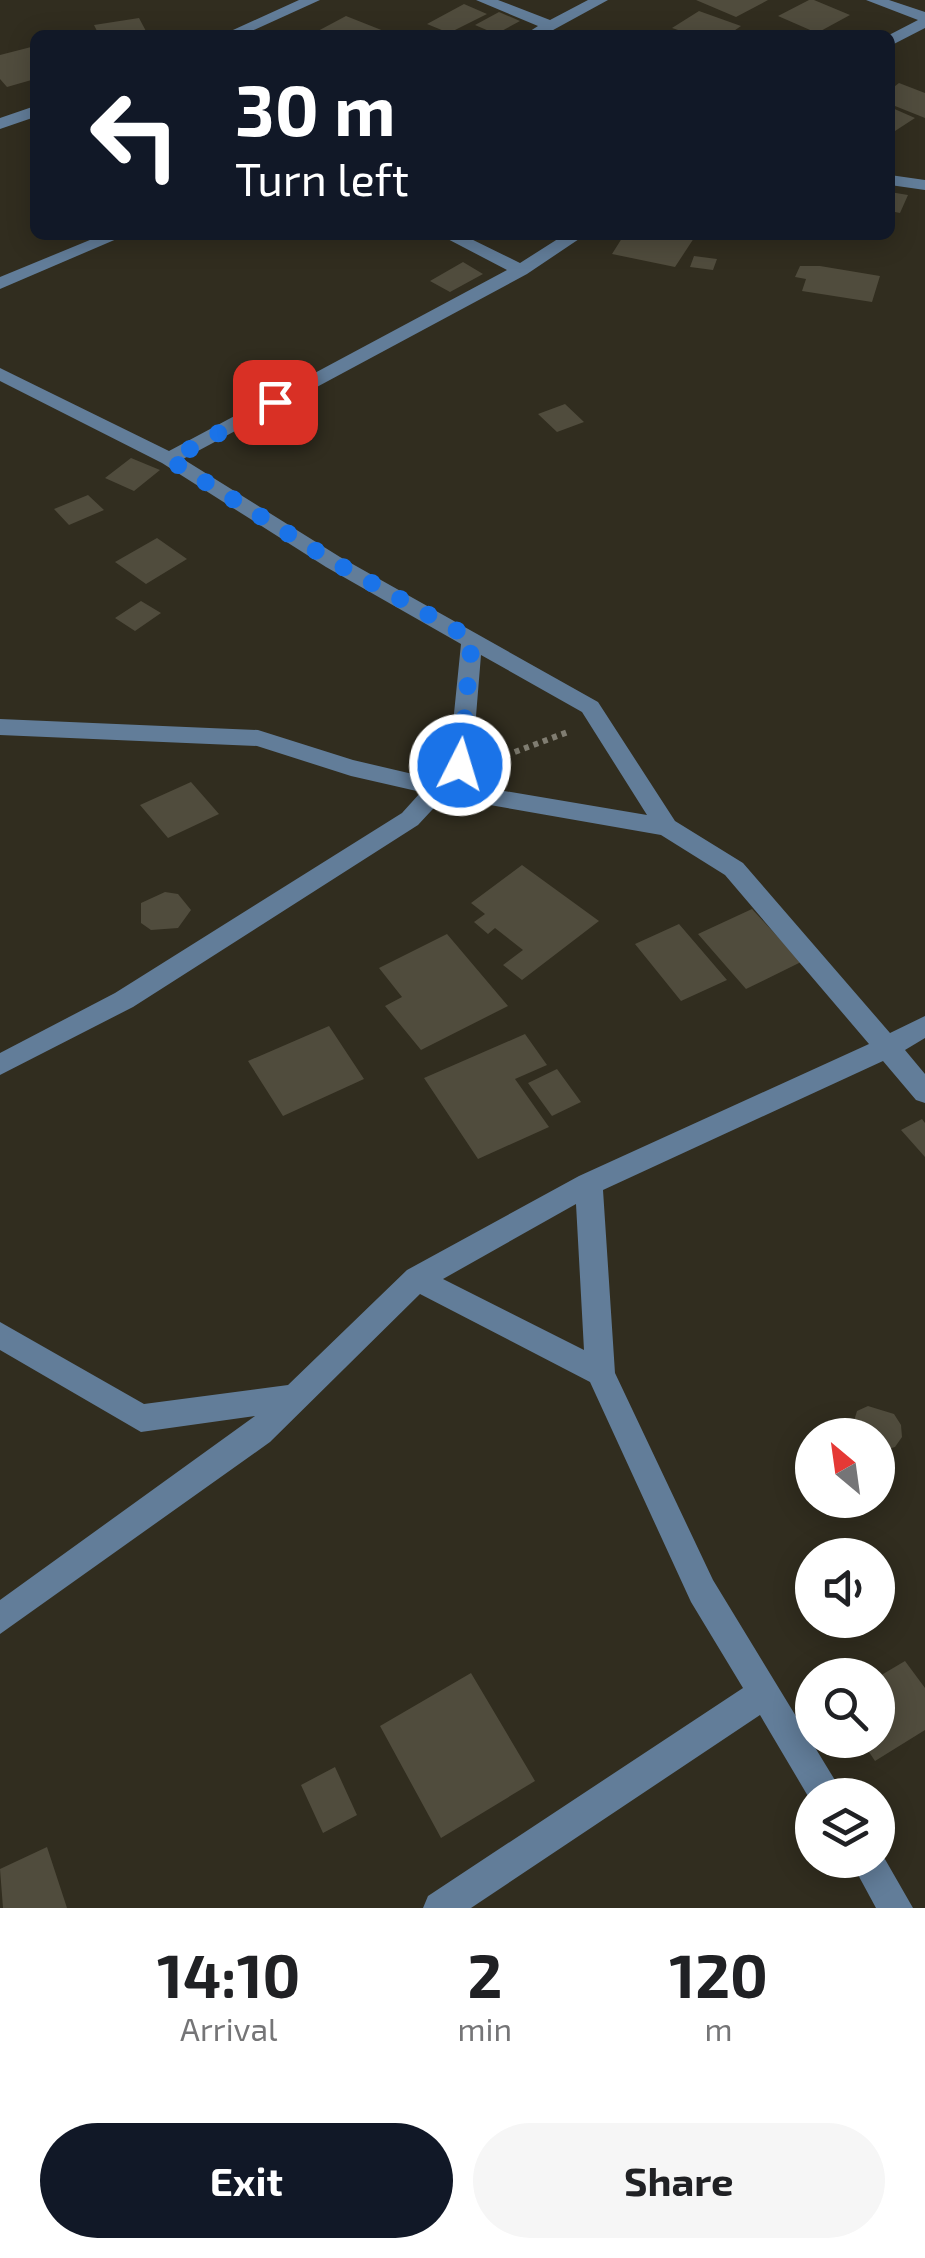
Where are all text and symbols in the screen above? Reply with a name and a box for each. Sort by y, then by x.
text: 30 m [235,66,396,150]
icon: left [70,70,200,200]
text: Turn left [235,151,409,205]
pin [233,360,318,445]
icon: arrive [248,375,303,430]
position arrow [408,713,512,817]
north arrow [795,1418,895,1518]
map controls [795,1418,895,1878]
button: sound [795,1538,895,1638]
button: search [795,1658,895,1758]
button: layers [795,1778,895,1878]
text: 14:10 [157,1938,300,2010]
text: 2 [467,1938,502,2010]
text: 120 [669,1938,768,2010]
text: Arrival [180,2009,277,2047]
text: min [458,2009,512,2047]
text: m [705,2009,733,2047]
button: Exit [40,2123,453,2238]
button: Share [473,2123,885,2238]

